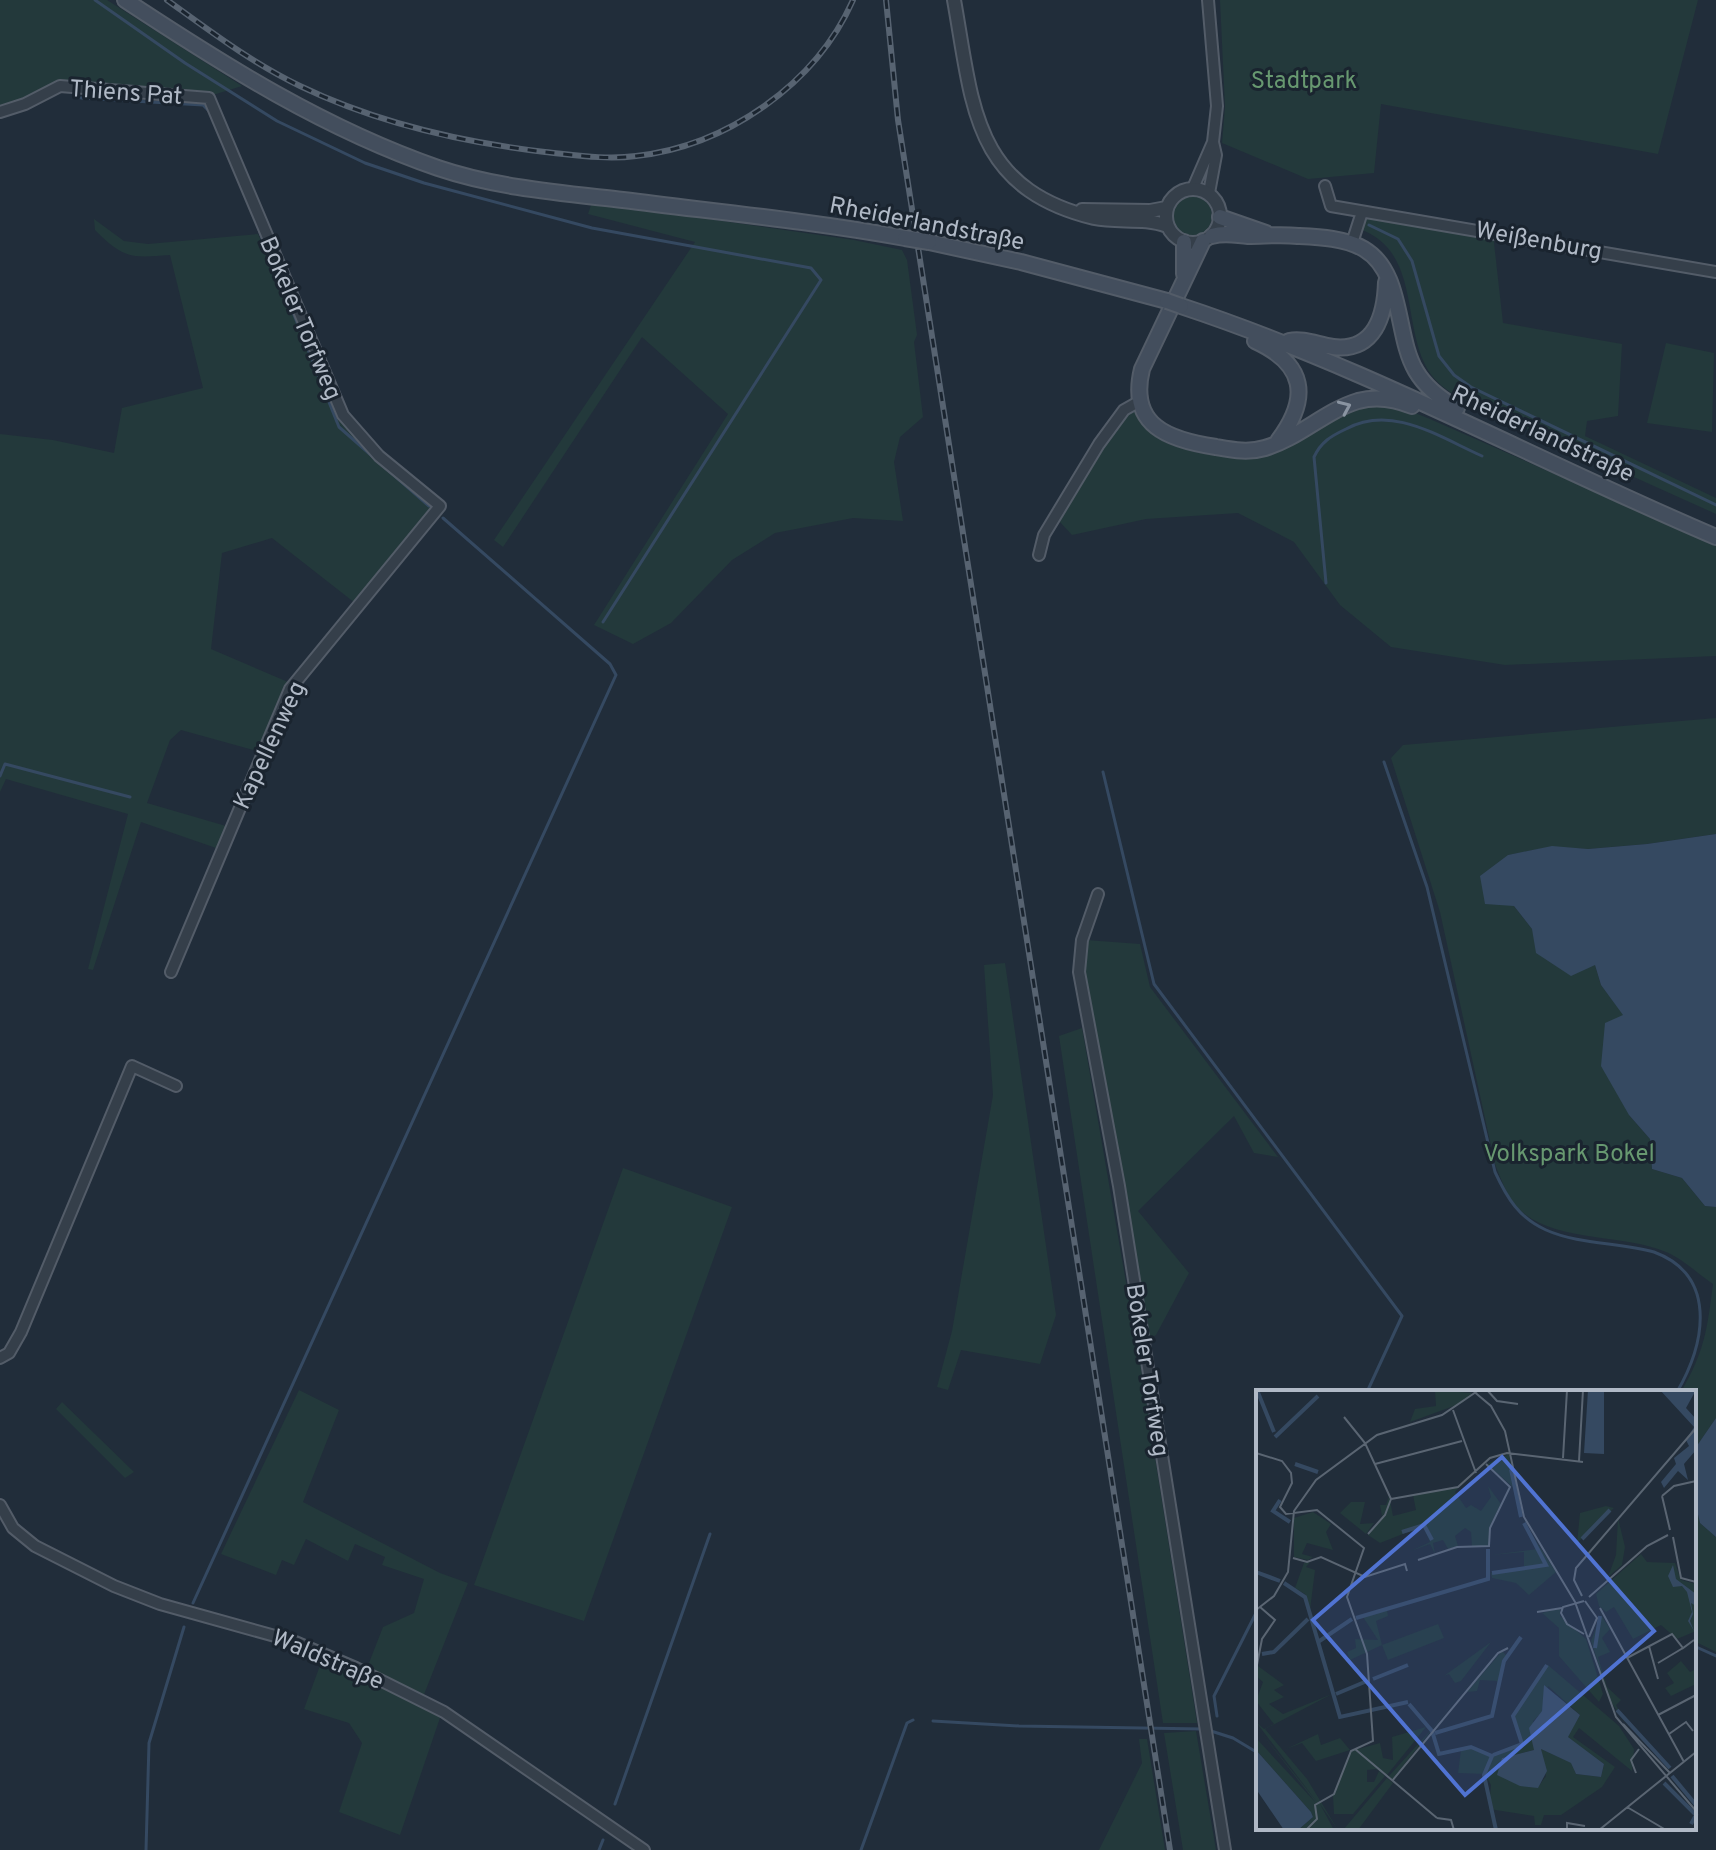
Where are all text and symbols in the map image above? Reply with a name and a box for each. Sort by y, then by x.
park label: Stadtpark [1251,67,1357,97]
street label: Thiens Pat [68,75,183,113]
street label: Rheiderlandstraße [827,191,1027,259]
street label: Weißenburg [1473,216,1604,268]
street label: Bokeler Torfweg [251,233,347,405]
street label: Rheiderlandstraße [1446,379,1638,490]
one-way arrow [1337,401,1351,417]
street label: Kapellenweg [228,677,314,815]
park label: Volkspark Bokel [1483,1140,1655,1170]
street label: Bokeler Torfweg [1118,1282,1174,1459]
inset map [1256,1390,1696,1830]
street label: Waldstraße [267,1624,388,1698]

